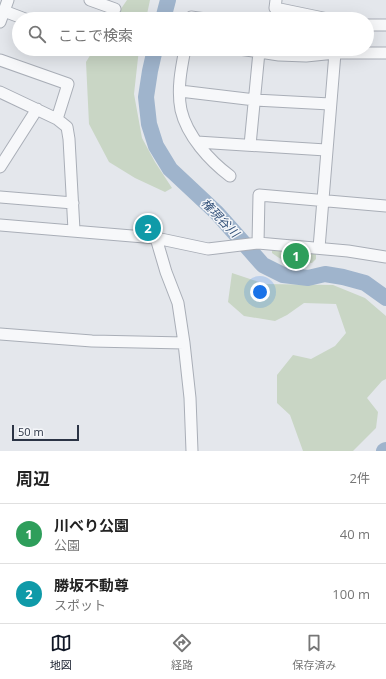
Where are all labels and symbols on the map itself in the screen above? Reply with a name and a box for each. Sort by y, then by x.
water label: 権現谷川 [198,194,245,242]
pin: 2 [135,213,161,243]
pin: 1 [283,241,309,271]
your location [250,282,270,302]
scale bar [12,423,79,442]

